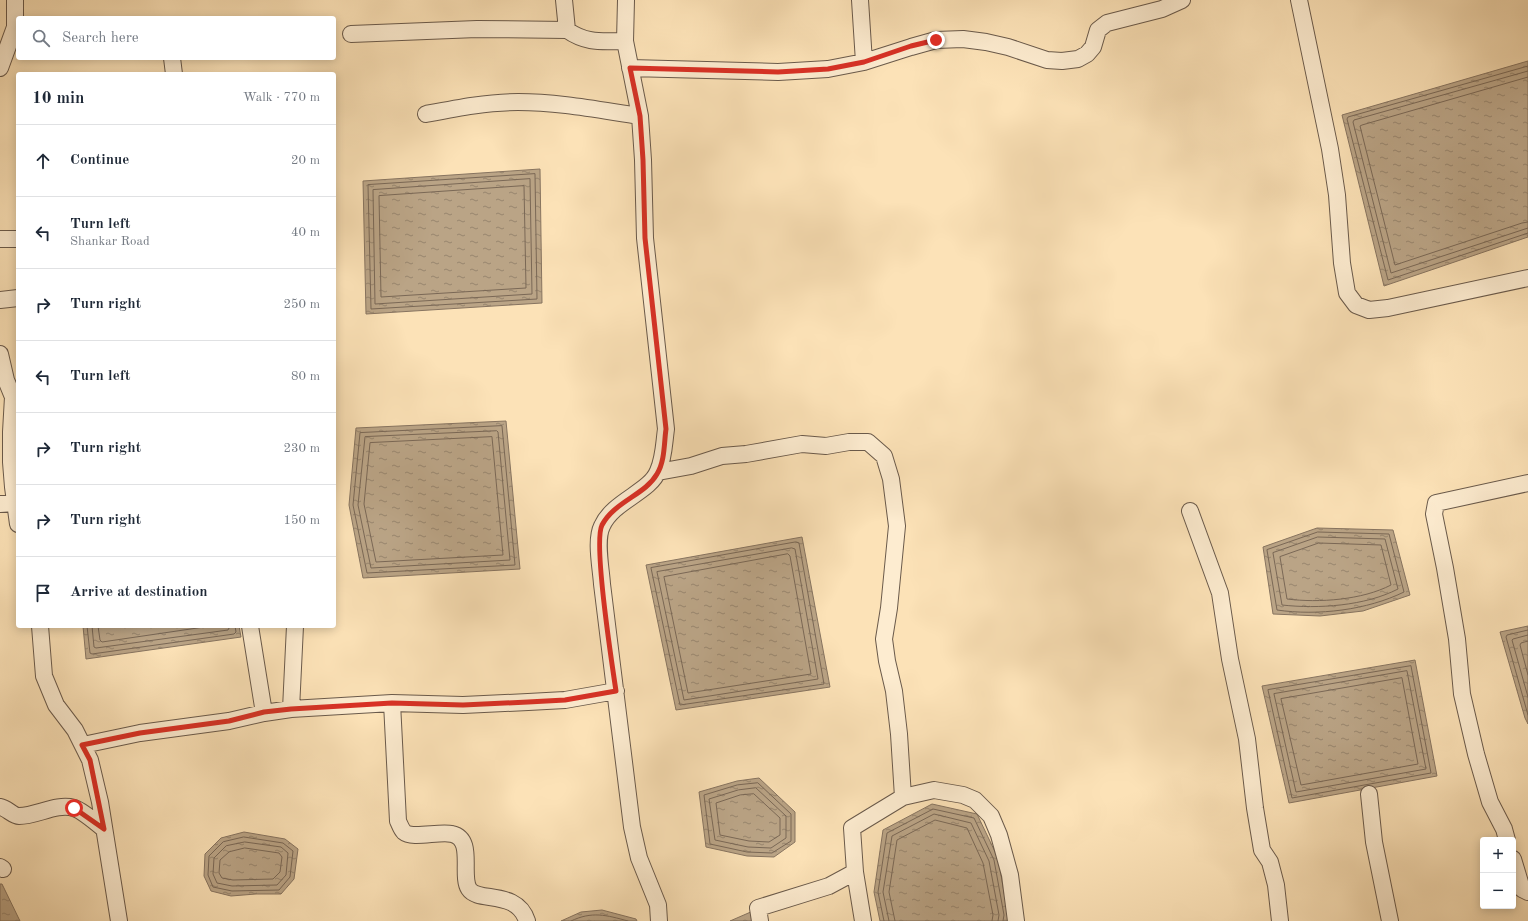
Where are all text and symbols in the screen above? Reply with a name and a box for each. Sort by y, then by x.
search box [16,16,336,60]
icon: search [30,27,52,49]
text: Search here [62,31,139,46]
route end [927,31,945,49]
text: 10 min [32,90,85,107]
text: Walk · 770 m [243,91,320,104]
icon: ahead [32,150,54,172]
text: Continue [70,153,129,168]
text: 20 m [291,154,320,167]
text: Turn left [70,217,130,232]
icon: left [32,222,54,244]
text: 40 m [291,226,320,239]
text: Shankar Road [70,235,150,248]
icon: right [32,294,54,316]
text: Turn right [70,297,141,312]
text: 250 m [283,298,320,311]
icon: left [32,366,54,388]
text: Turn left [70,369,130,384]
text: 80 m [291,370,320,383]
icon: right [32,438,54,460]
text: Turn right [70,441,141,456]
text: 230 m [283,442,320,455]
icon: right [32,510,54,532]
text: Turn right [70,513,141,528]
text: 150 m [283,514,320,527]
icon: arrive [32,582,54,604]
text: Arrive at destination [70,585,208,600]
route start [65,799,83,817]
map controls [1480,837,1516,909]
button: + [1480,837,1516,873]
button: − [1480,873,1516,909]

